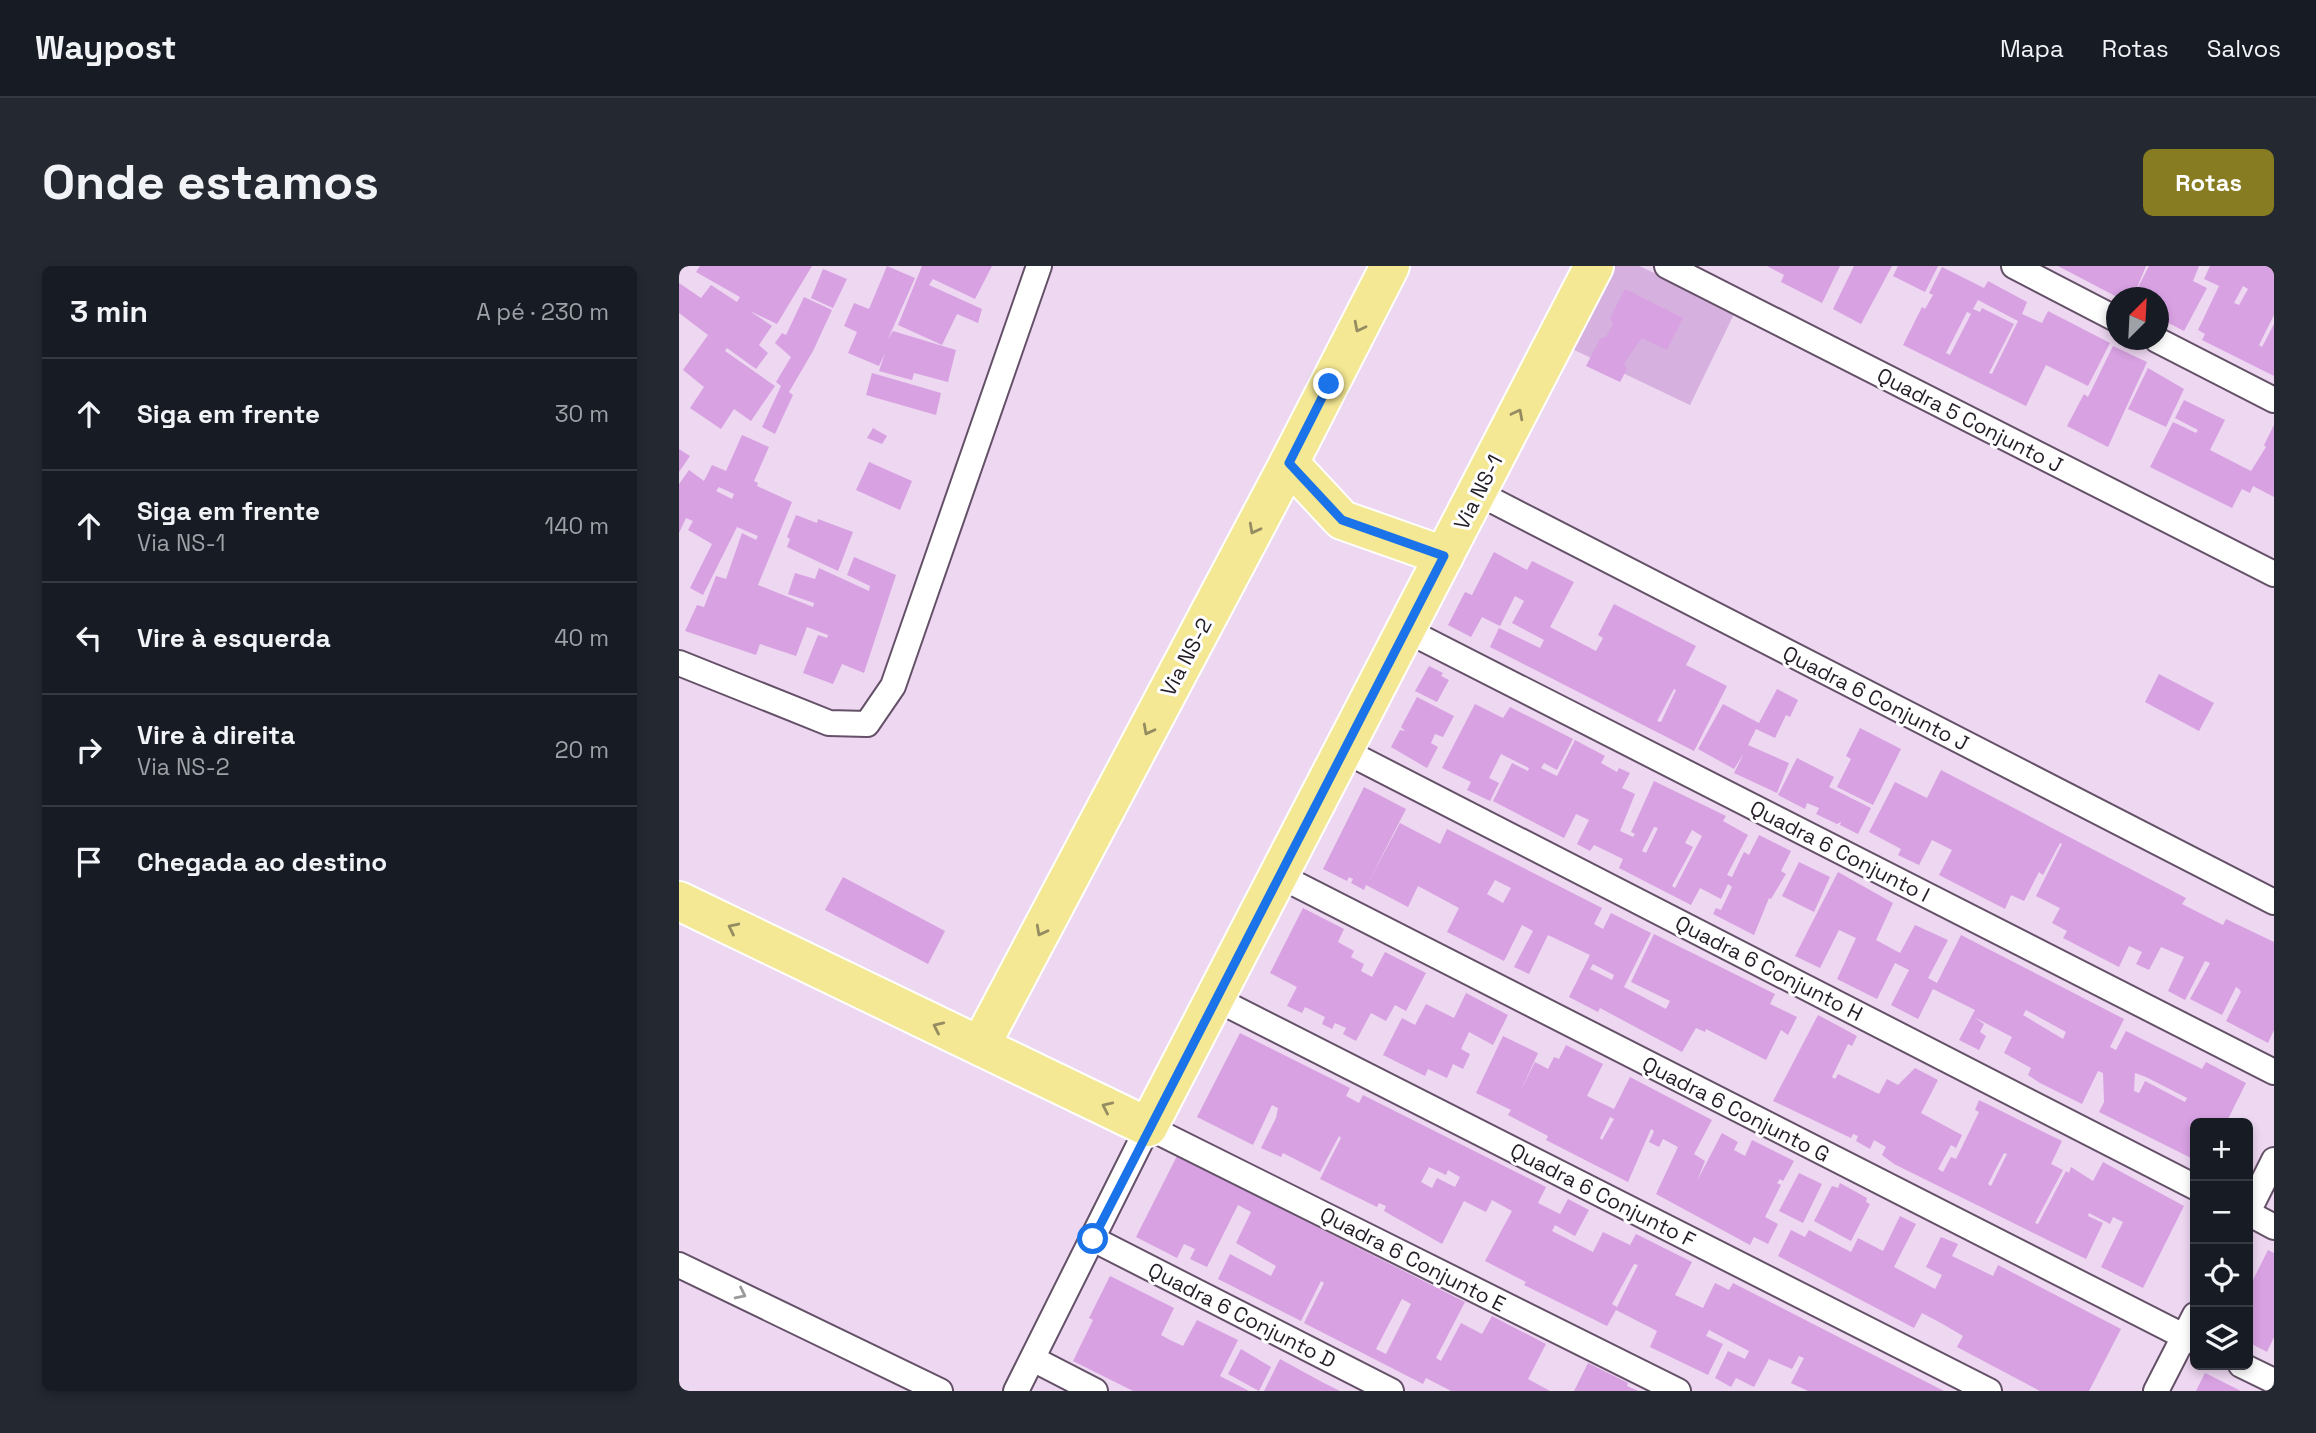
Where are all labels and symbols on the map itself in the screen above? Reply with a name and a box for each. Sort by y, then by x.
north arrow [2106,287,2169,350]
one-way arrow [1353,320,1367,332]
street label: Quadra 5 Conjunto J [1872,361,2068,479]
route end [1313,368,1344,399]
one-way arrow [1510,409,1524,421]
street label: Via NS-1 [1448,450,1508,534]
one-way arrow [1249,522,1262,534]
street label: Via NS-2 [1154,613,1218,701]
street label: Quadra 6 Conjunto J [1778,639,1974,757]
one-way arrow [1142,723,1156,735]
street label: Quadra 6 Conjunto I [1746,794,1934,908]
street label: Quadra 6 Conjunto H [1671,909,1867,1027]
one-way arrow [728,923,740,937]
one-way arrow [1036,924,1050,936]
one-way arrow [933,1021,945,1035]
street label: Quadra 6 Conjunto G [1638,1050,1834,1168]
one-way arrow [1102,1101,1114,1115]
street label: Quadra 6 Conjunto F [1506,1137,1700,1253]
street label: Quadra 6 Conjunto E [1316,1200,1510,1318]
route start [1077,1223,1108,1254]
street label: Quadra 6 Conjunto D [1144,1256,1340,1374]
one-way arrow [734,1286,746,1300]

